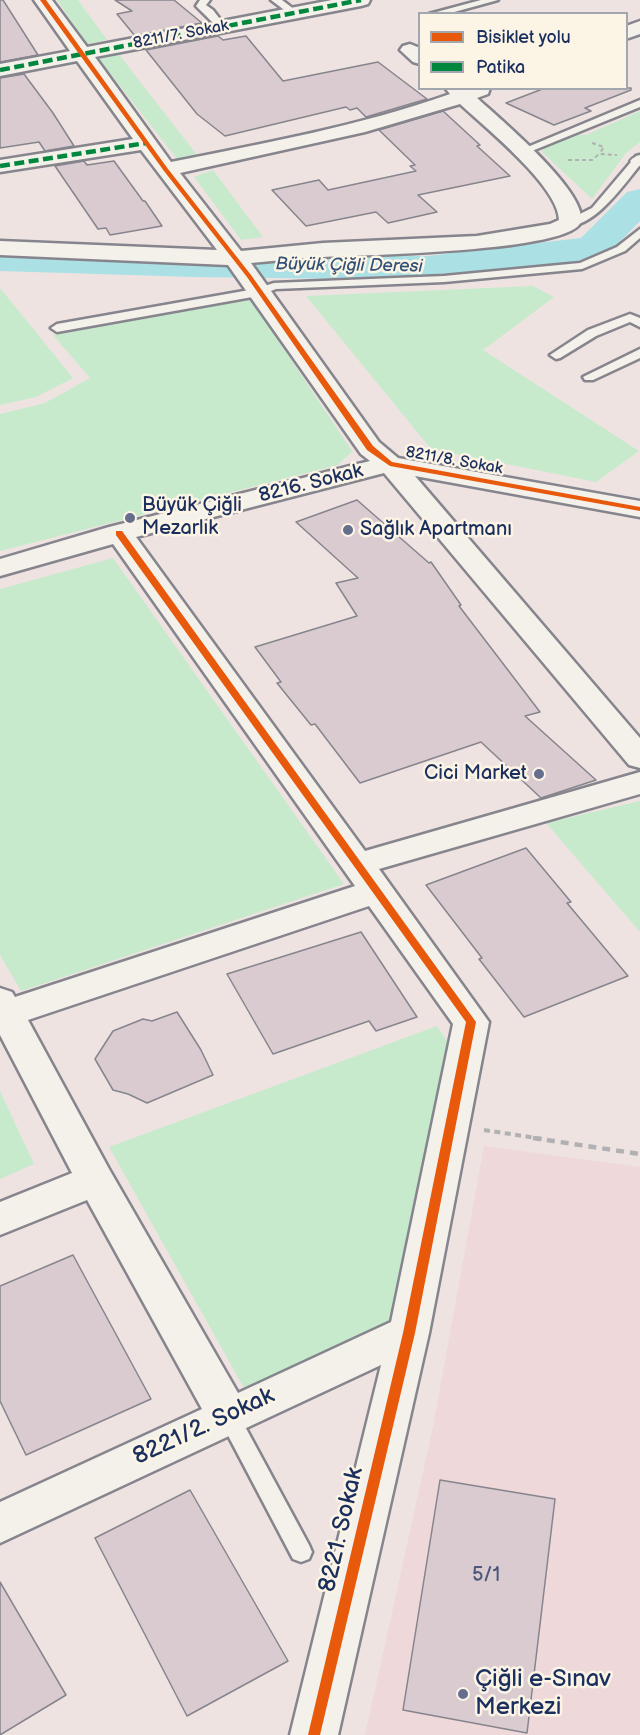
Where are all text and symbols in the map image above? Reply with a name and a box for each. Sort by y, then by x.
legend [418,12,628,90]
street label: 8211/7. Sokak [132,16,230,54]
text: Bisiklet yolu [476,27,571,48]
text: Patika [476,57,525,78]
water label: Büyük Çiğli Deresi [275,254,423,278]
street label: 8211/8. Sokak [404,443,504,479]
street label: 8216. Sokak [256,459,366,509]
place label: Büyük Çiğli Mezarlık [142,494,242,541]
marker: Büyük Çiğli Mezarlık [123,511,137,525]
place label: Sağlık Apartmanı [360,518,512,542]
marker: Sağlık Apartmanı [341,523,355,537]
place label: Cici Market [424,762,527,786]
marker: Cici Market [532,767,546,781]
street label: 8221/2. Sokak [129,1382,279,1472]
street label: 8221. Sokak [314,1465,370,1595]
house number: 5/1 [472,1564,500,1588]
place label: Çiğli e-Sınav Merkezi [475,1666,611,1722]
marker: Çiğli e-Sınav Merkezi [456,1687,470,1701]

